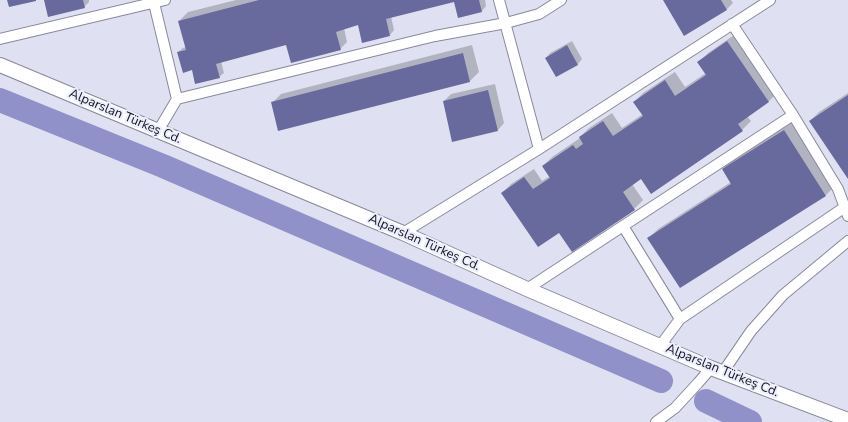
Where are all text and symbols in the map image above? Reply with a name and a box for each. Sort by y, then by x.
street label: Alparslan Türkeş Cd. [66,86,184,148]
street label: Alparslan Türkeş Cd. [366,211,482,275]
street label: Alparslan Türkeş Cd. [663,341,781,401]

